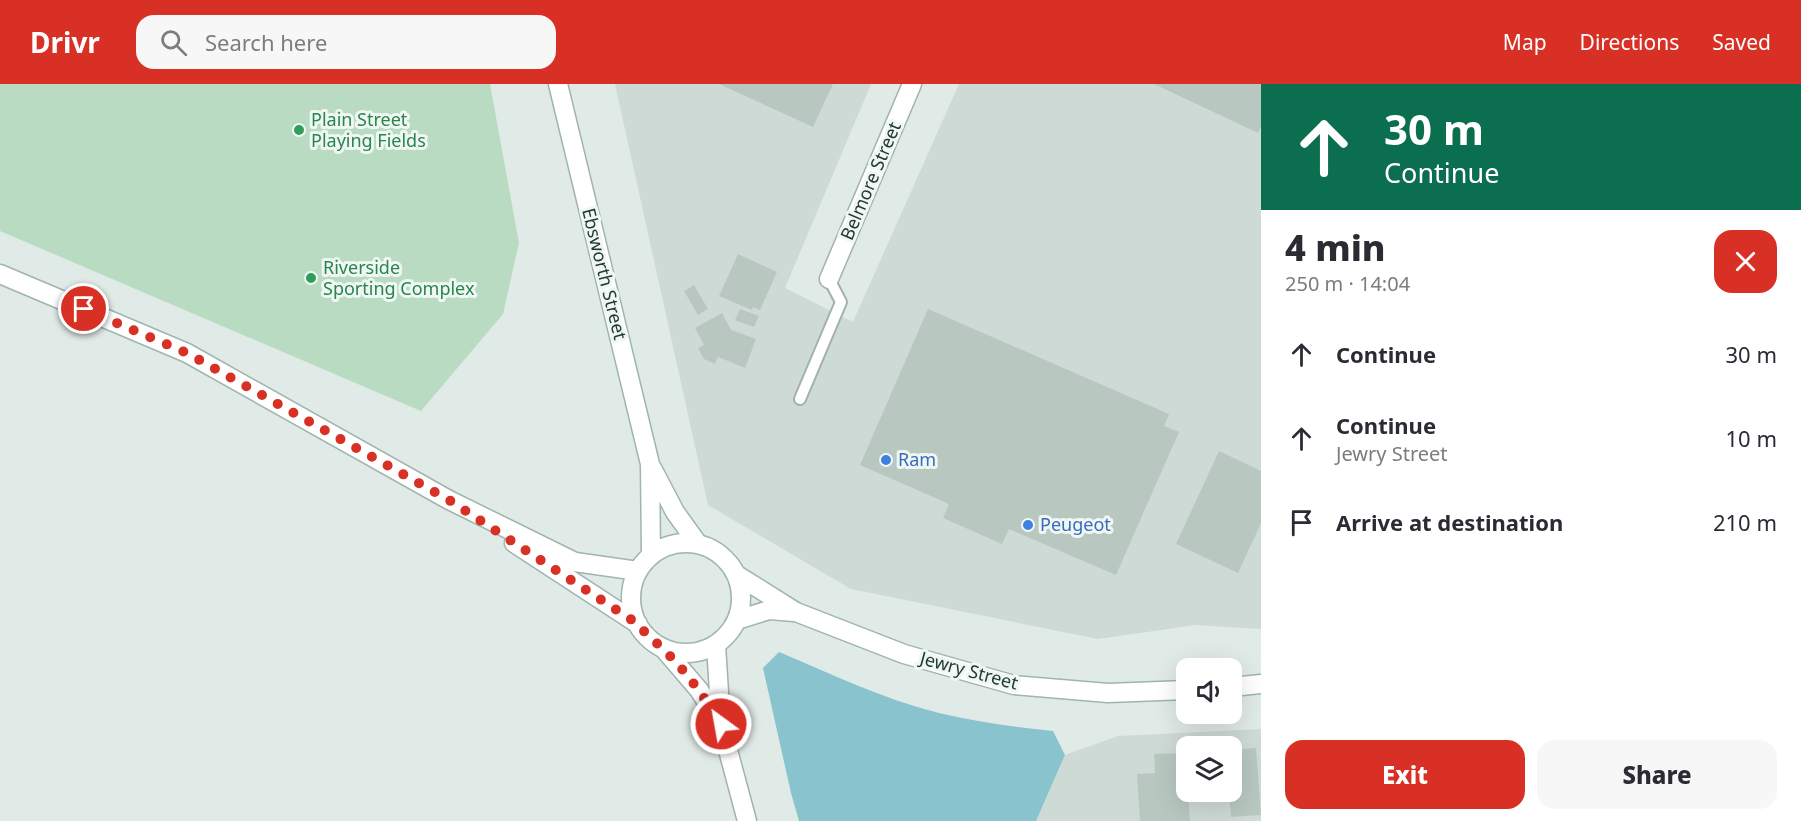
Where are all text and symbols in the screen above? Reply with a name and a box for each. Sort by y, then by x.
search box [136,15,556,69]
text: Drivr [30,23,100,61]
icon: search [157,26,190,59]
text: Search here [205,27,327,57]
text: Map [1503,28,1547,56]
text: Directions [1580,28,1679,56]
text: Saved [1712,28,1771,56]
text: 30 m [1384,100,1484,157]
place label: Plain Street Playing Fields [311,107,426,152]
icon: ahead [1285,108,1363,186]
street label: Belmore Street [834,117,906,243]
marker: Plain Street Playing Fields [292,123,306,137]
text: Continue [1384,154,1499,191]
street label: Ebsworth Street [577,205,633,343]
text: 4 min [1285,223,1386,272]
button: close [1714,230,1777,293]
place label: Riverside Sporting Complex [323,255,475,300]
text: 250 m · 14:04 [1285,270,1410,297]
marker: Riverside Sporting Complex [304,271,318,285]
pin [58,283,109,334]
icon: arrive [67,292,100,325]
icon: ahead [1285,338,1318,371]
text: Continue [1336,339,1436,369]
text: 30 m [1726,339,1777,369]
text: Continue [1336,410,1436,440]
icon: ahead [1285,422,1318,455]
text: 10 m [1726,423,1777,453]
text: Jewry Street [1336,440,1448,467]
place label: Ram [898,447,936,471]
marker: Ram [879,453,893,467]
icon: arrive [1285,506,1318,539]
text: Arrive at destination [1336,507,1563,537]
text: 210 m [1713,507,1777,537]
place label: Peugeot [1040,512,1111,536]
marker: Peugeot [1021,518,1035,532]
street label: Jewry Street [916,645,1021,695]
map controls [1176,658,1242,802]
button: sound [1176,658,1242,724]
position arrow [689,692,753,756]
button: layers [1176,736,1242,802]
button: Exit [1285,740,1525,809]
button: Share [1537,740,1777,809]

